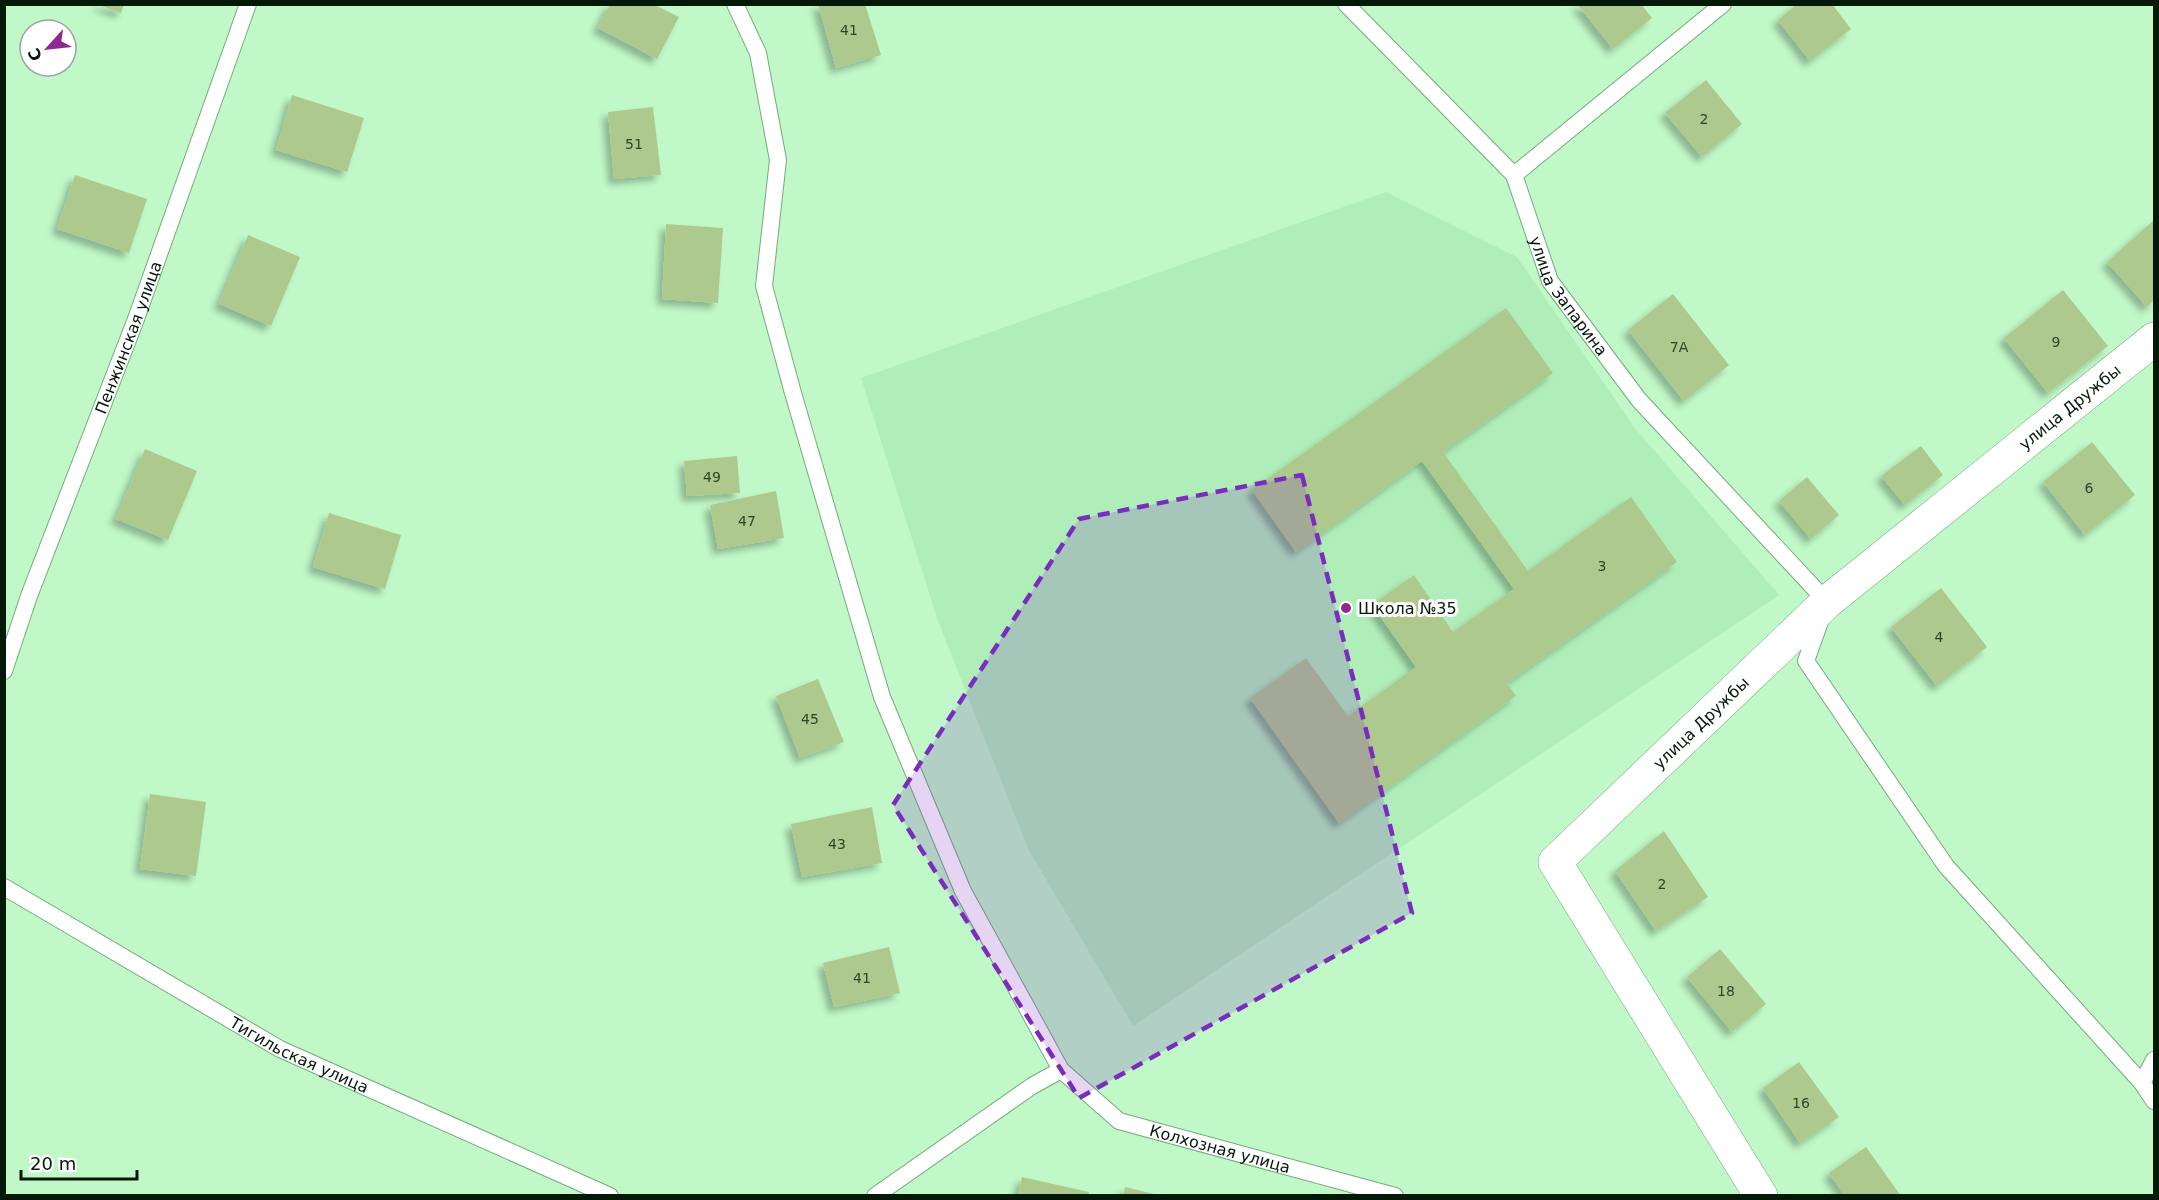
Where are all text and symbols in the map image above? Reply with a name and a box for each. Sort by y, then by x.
north arrow [18,18,78,78]
house number: 41 [840,22,858,38]
text: С [24,45,46,64]
house number: 2 [1700,111,1708,127]
house number: 51 [625,136,643,152]
street label: улица Запарина [1526,234,1612,359]
street label: Пенжинская улица [91,259,165,416]
house number: 9 [2052,334,2060,350]
house number: 7А [1670,339,1689,355]
street label: улица Дружбы [2015,360,2124,453]
house number: 49 [703,469,721,485]
house number: 6 [2085,480,2094,496]
house number: 47 [738,513,756,529]
house number: 3 [1598,558,1606,574]
place label: Школа №35 [1358,599,1457,618]
marker: Школа №35 [1339,601,1353,615]
house number: 4 [1935,629,1944,645]
street label: улица Дружбы [1649,673,1752,773]
house number: 45 [801,711,819,727]
house number: 43 [828,836,846,852]
house number: 2 [1658,876,1666,892]
house number: 41 [853,970,871,986]
house number: 18 [1717,983,1735,999]
street label: Тигильская улица [226,1012,372,1097]
house number: 16 [1792,1095,1810,1111]
street label: Колхозная улица [1148,1120,1293,1177]
scale bar [21,1143,136,1181]
text: 20 m [30,1153,76,1174]

